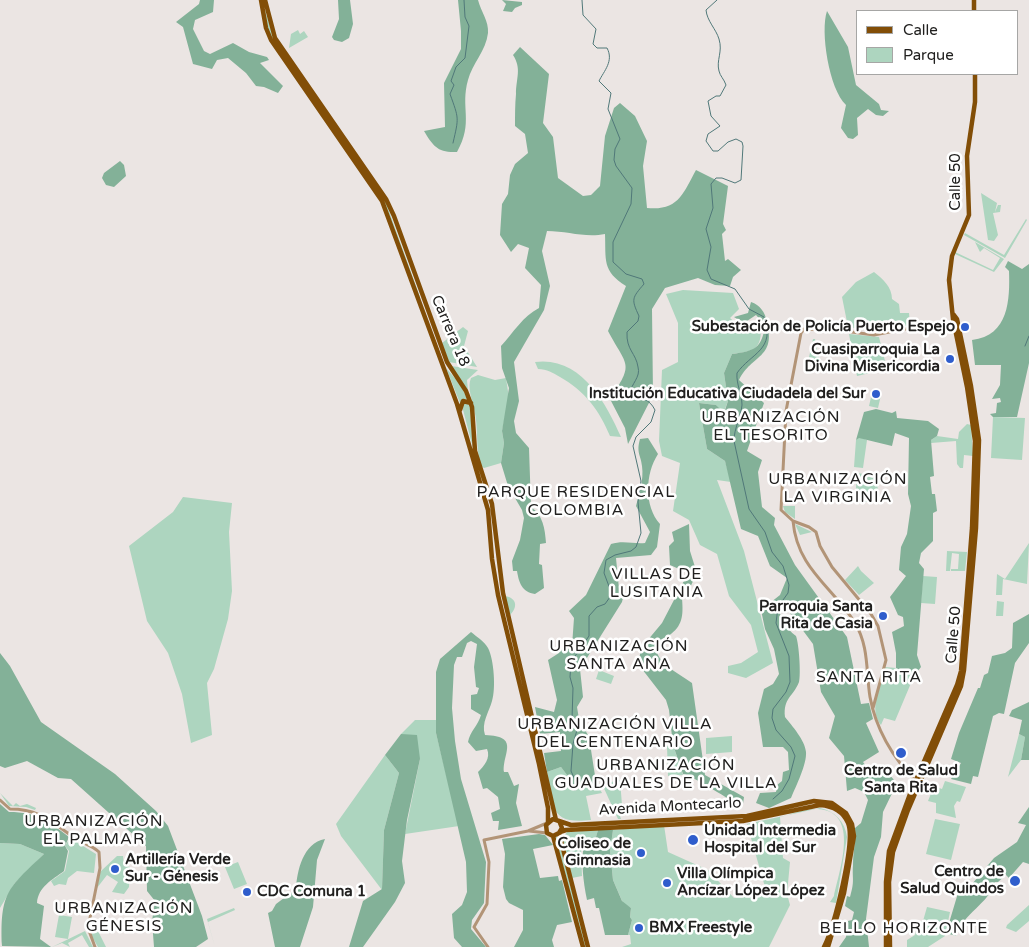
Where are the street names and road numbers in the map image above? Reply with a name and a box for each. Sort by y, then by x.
street label: Calle 50 [947,153,965,211]
street label: Carrera 18 [427,293,473,369]
street label: Calle 50 [943,606,965,664]
street label: Avenida Montecarlo [598,794,742,820]

